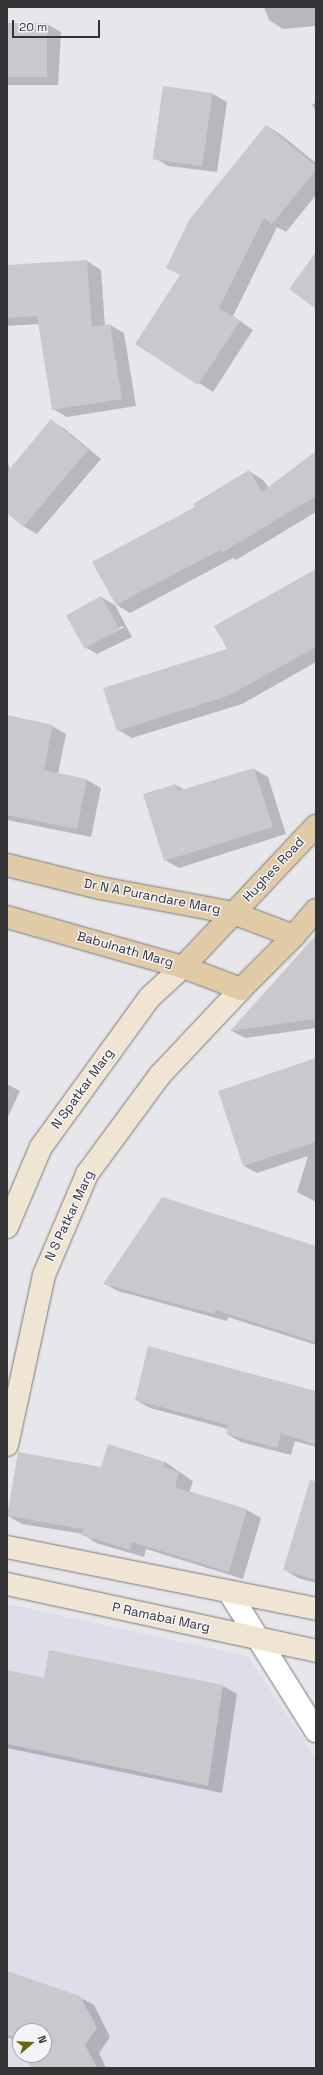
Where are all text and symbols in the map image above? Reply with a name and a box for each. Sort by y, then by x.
scale bar [14,12,102,38]
text: 20 m [19,19,47,35]
street label: Hughes Road [240,834,308,906]
street label: Dr N A Purandare Marg [82,876,222,918]
street label: Babulnath Marg [75,929,175,971]
street label: N Spatkar Marg [49,1046,117,1132]
street label: N S Patkar Marg [42,1168,98,1264]
street label: P Ramabai Marg [111,1600,211,1636]
north arrow [12,2023,52,2063]
text: N [35,2034,50,2045]

